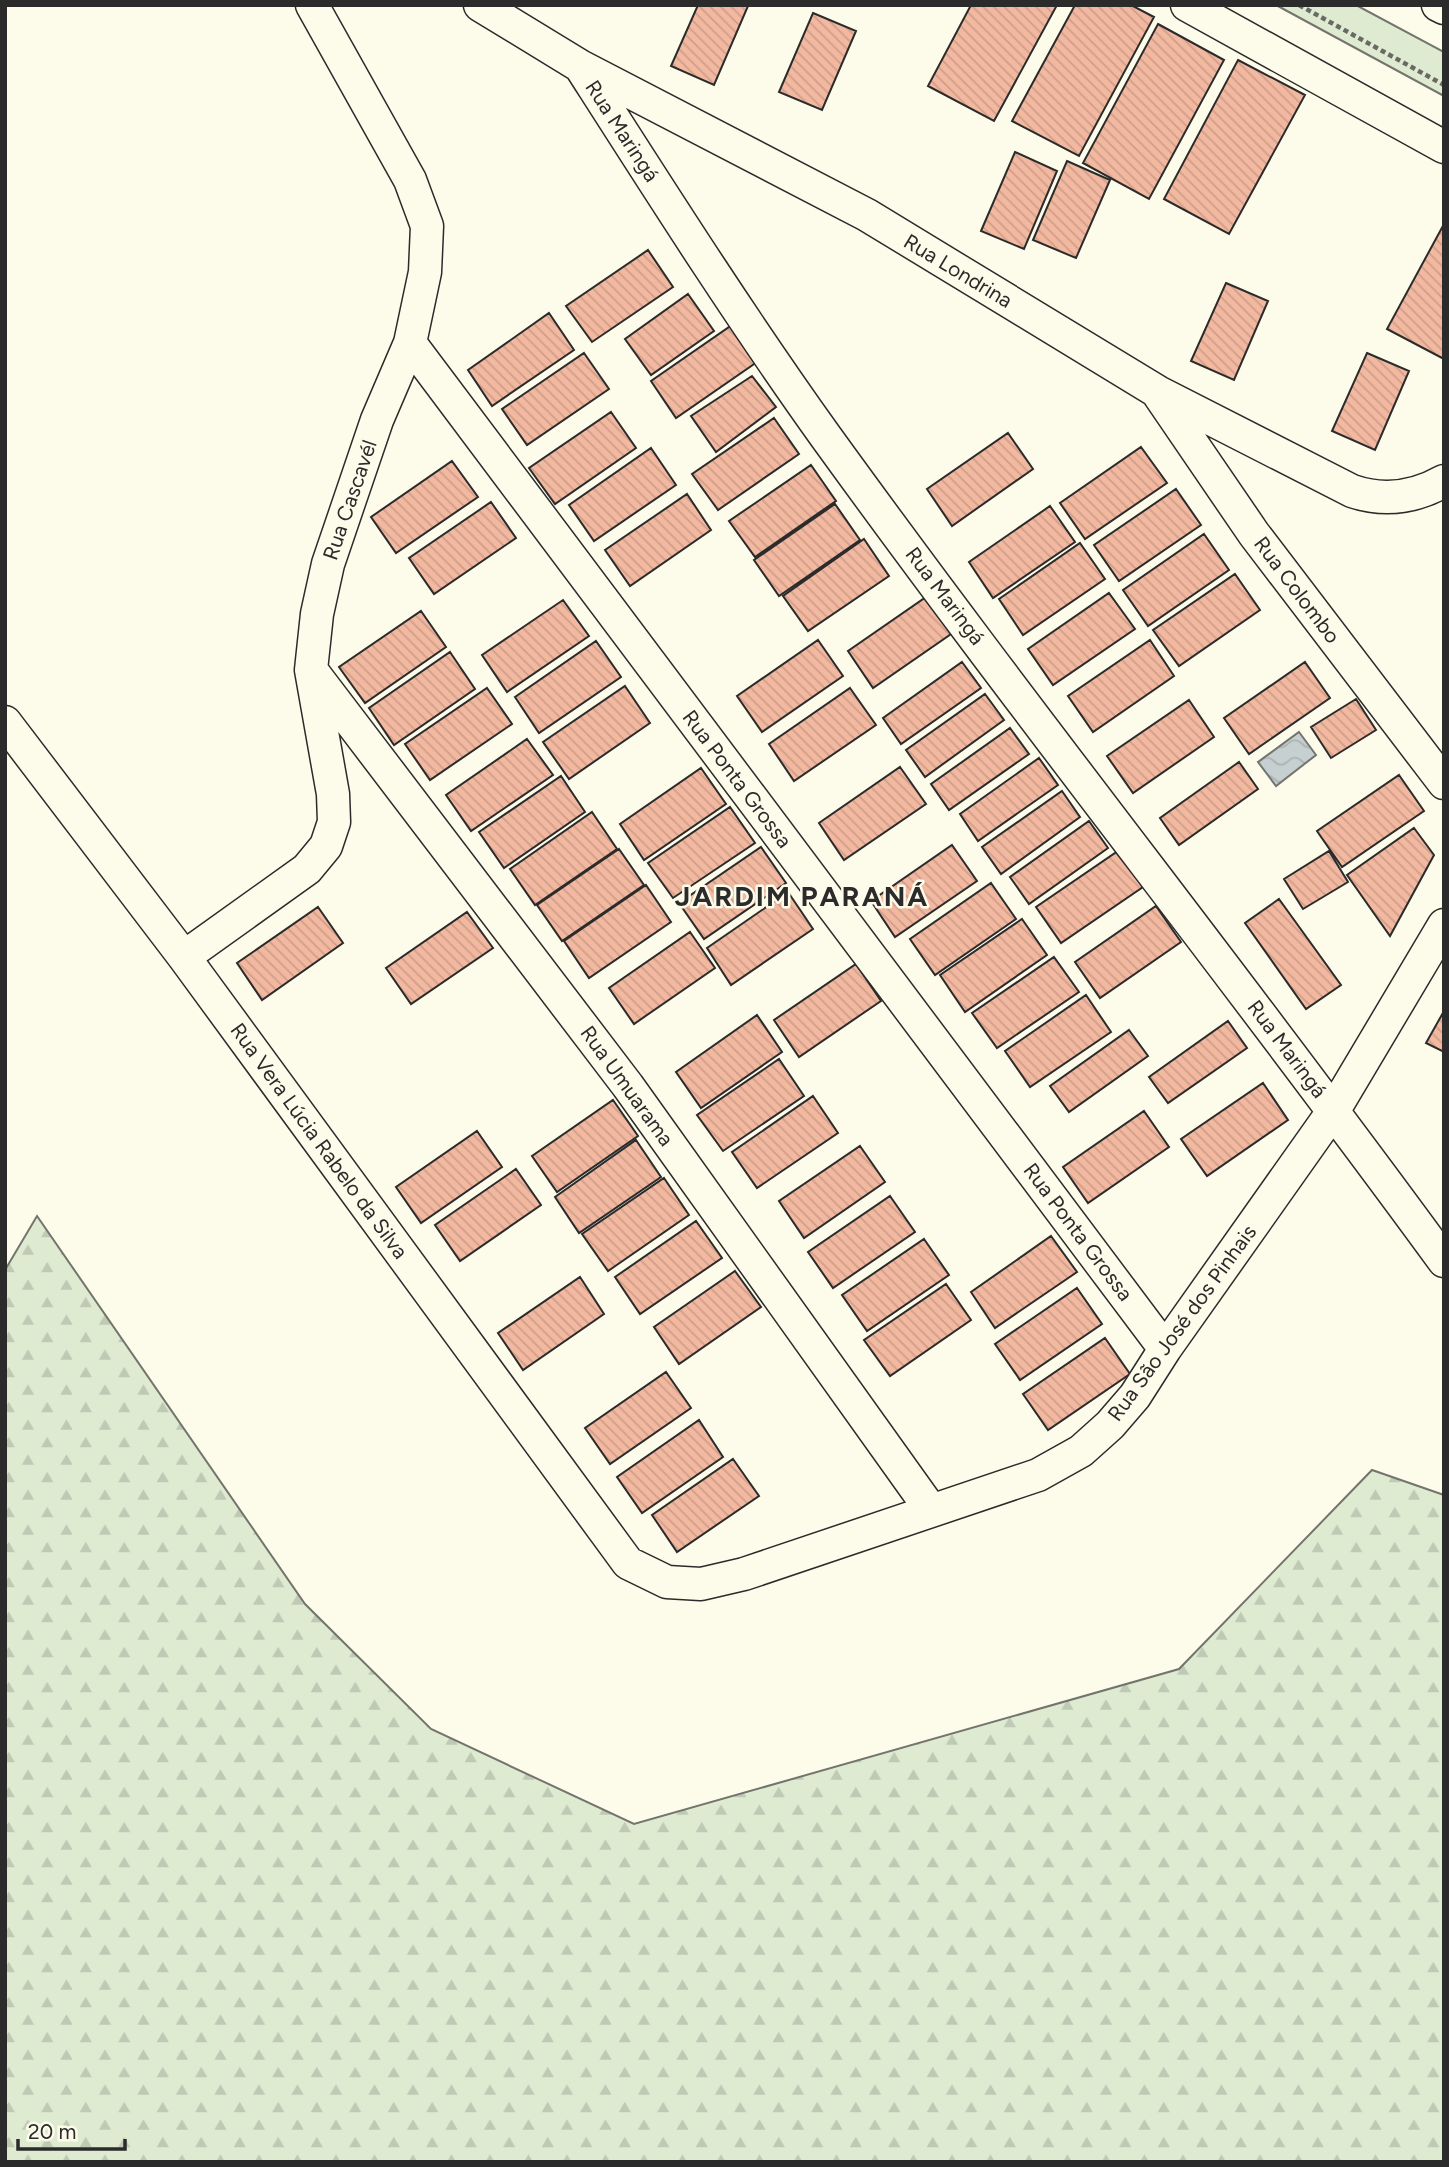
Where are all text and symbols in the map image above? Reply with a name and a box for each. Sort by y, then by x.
street label: Rua Maringá [580,75,664,186]
street label: Rua Londrina [899,228,1017,313]
street label: Rua Cascavél [317,437,382,563]
street label: Rua Colombo [1249,531,1346,648]
street label: Rua Maringá [901,542,990,650]
street label: Rua Ponta Grossa [677,705,797,852]
district label: JARDIM PARANÁ [675,879,929,913]
street label: Rua Maringá [1243,995,1332,1103]
street label: Rua Vera Lúcia Rabelo da Silva [225,1018,413,1263]
street label: Rua Umuarama [575,1021,679,1151]
street label: Rua Ponta Grossa [1018,1158,1138,1305]
street label: Rua São José dos Pinhais [1102,1220,1261,1426]
scale bar [18,2108,124,2152]
text: 20 m [28,2119,76,2144]

